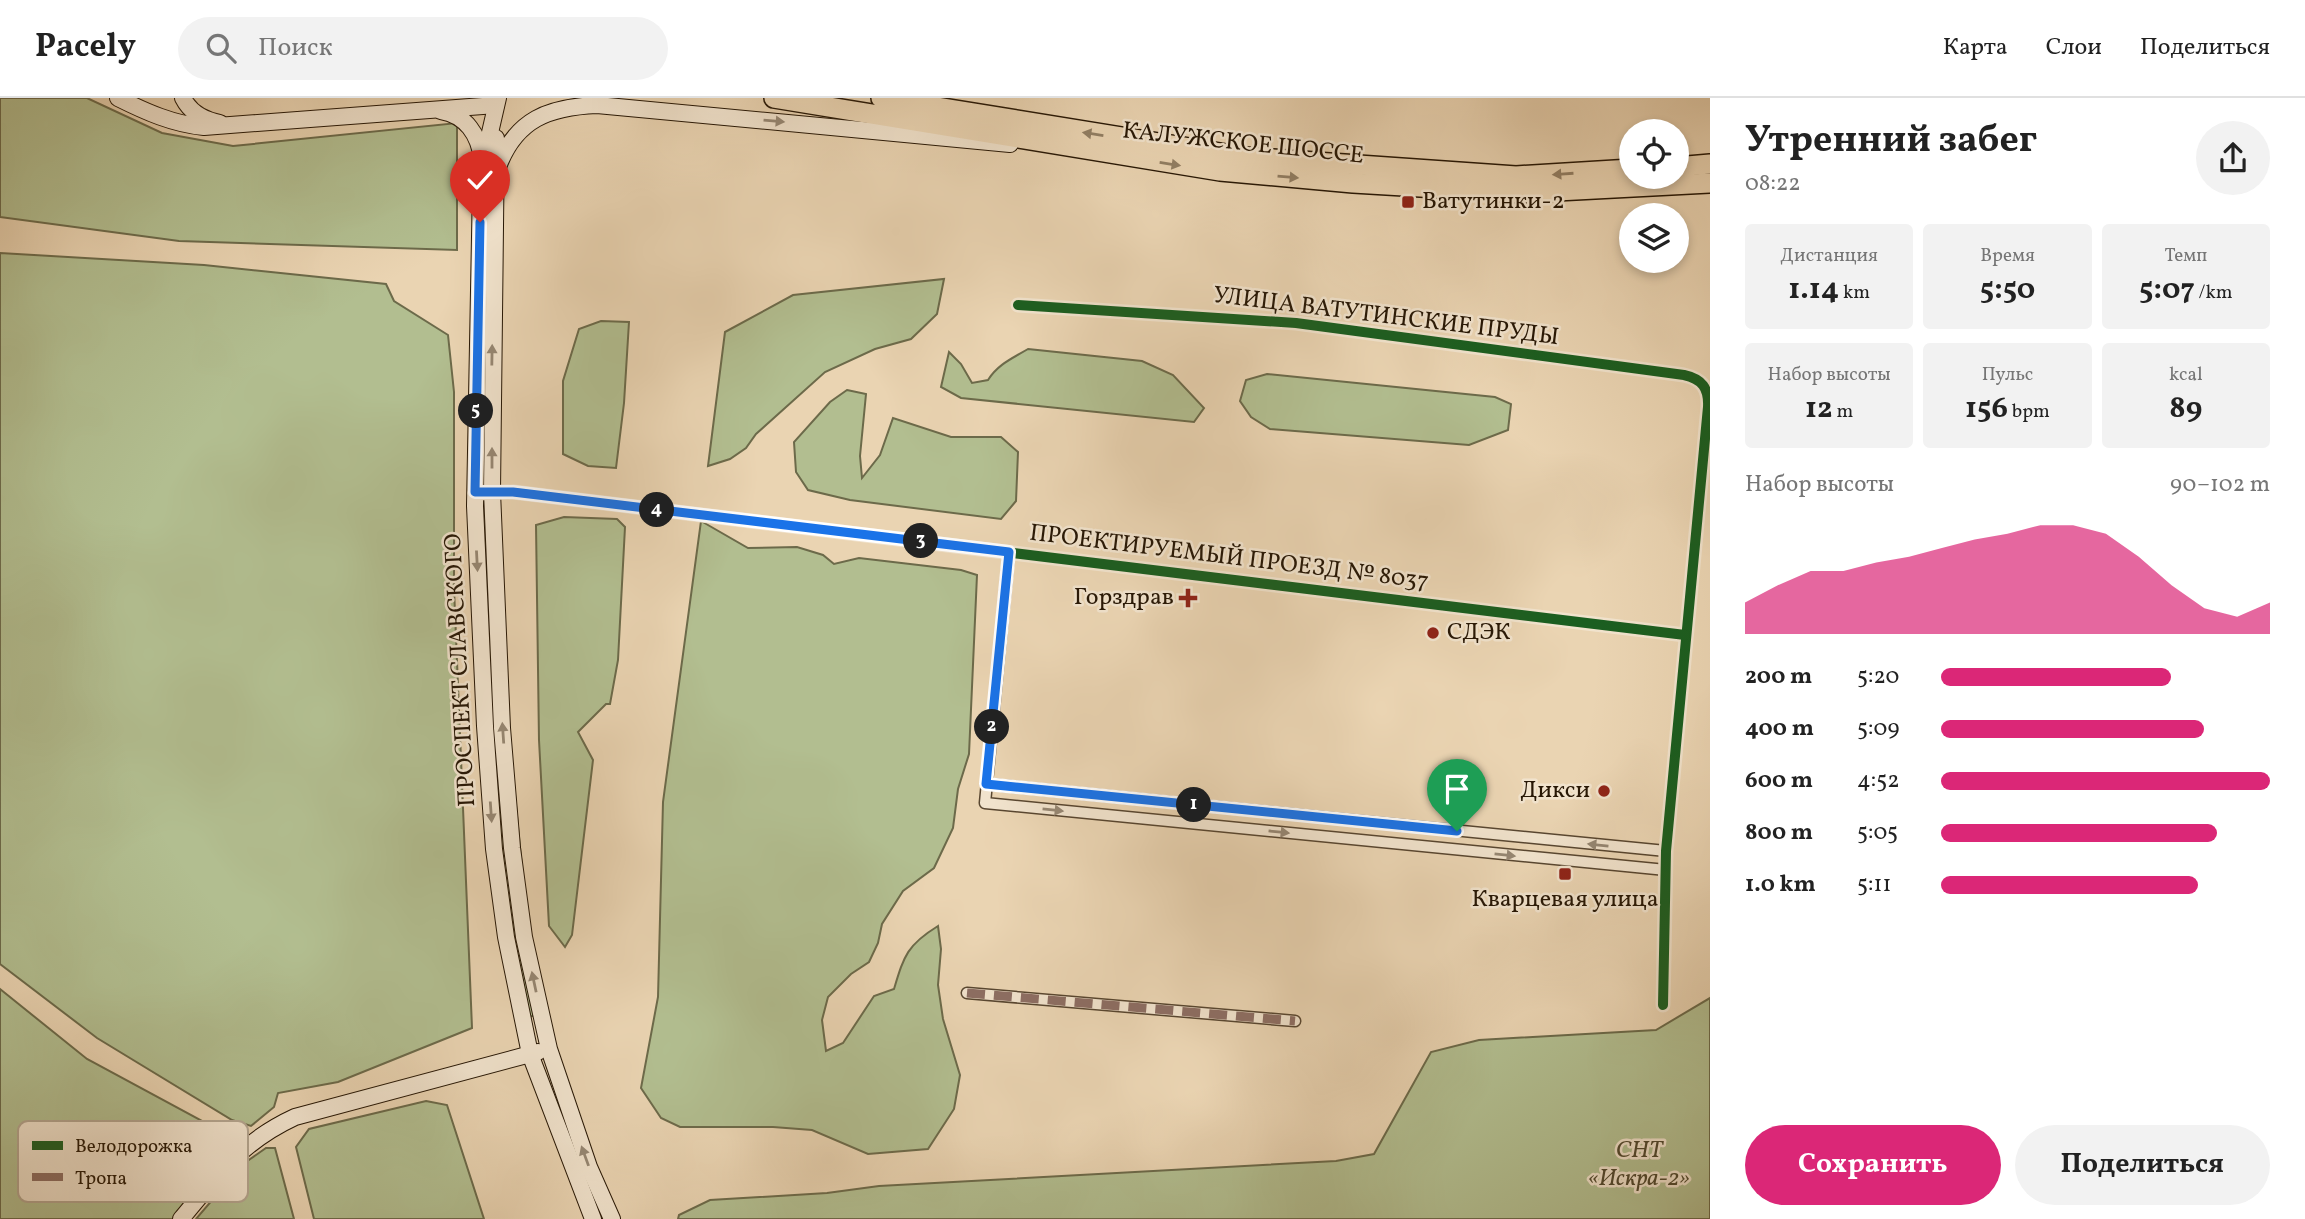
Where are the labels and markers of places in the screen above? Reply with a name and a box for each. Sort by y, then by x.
pin [450,150,510,222]
place label: Ватутинки-2 [1422,185,1565,219]
marker: Ватутинки-2 [1400,194,1416,210]
pin: 5 [458,394,494,428]
pin: 4 [640,492,674,528]
pin: 3 [904,524,939,558]
place label: Горздрав [1074,581,1174,615]
marker: Горздрав [1180,590,1196,606]
place label: СДЭК [1447,616,1511,650]
marker: СДЭК [1425,625,1441,641]
pin: 2 [974,710,1010,744]
pin [1427,759,1487,831]
place label: Дикси [1520,774,1590,808]
marker: Дикси [1596,783,1612,799]
pin: 1 [1176,788,1212,822]
marker: Кварцевая улица [1557,866,1573,882]
place label: Кварцевая улица [1471,883,1659,917]

